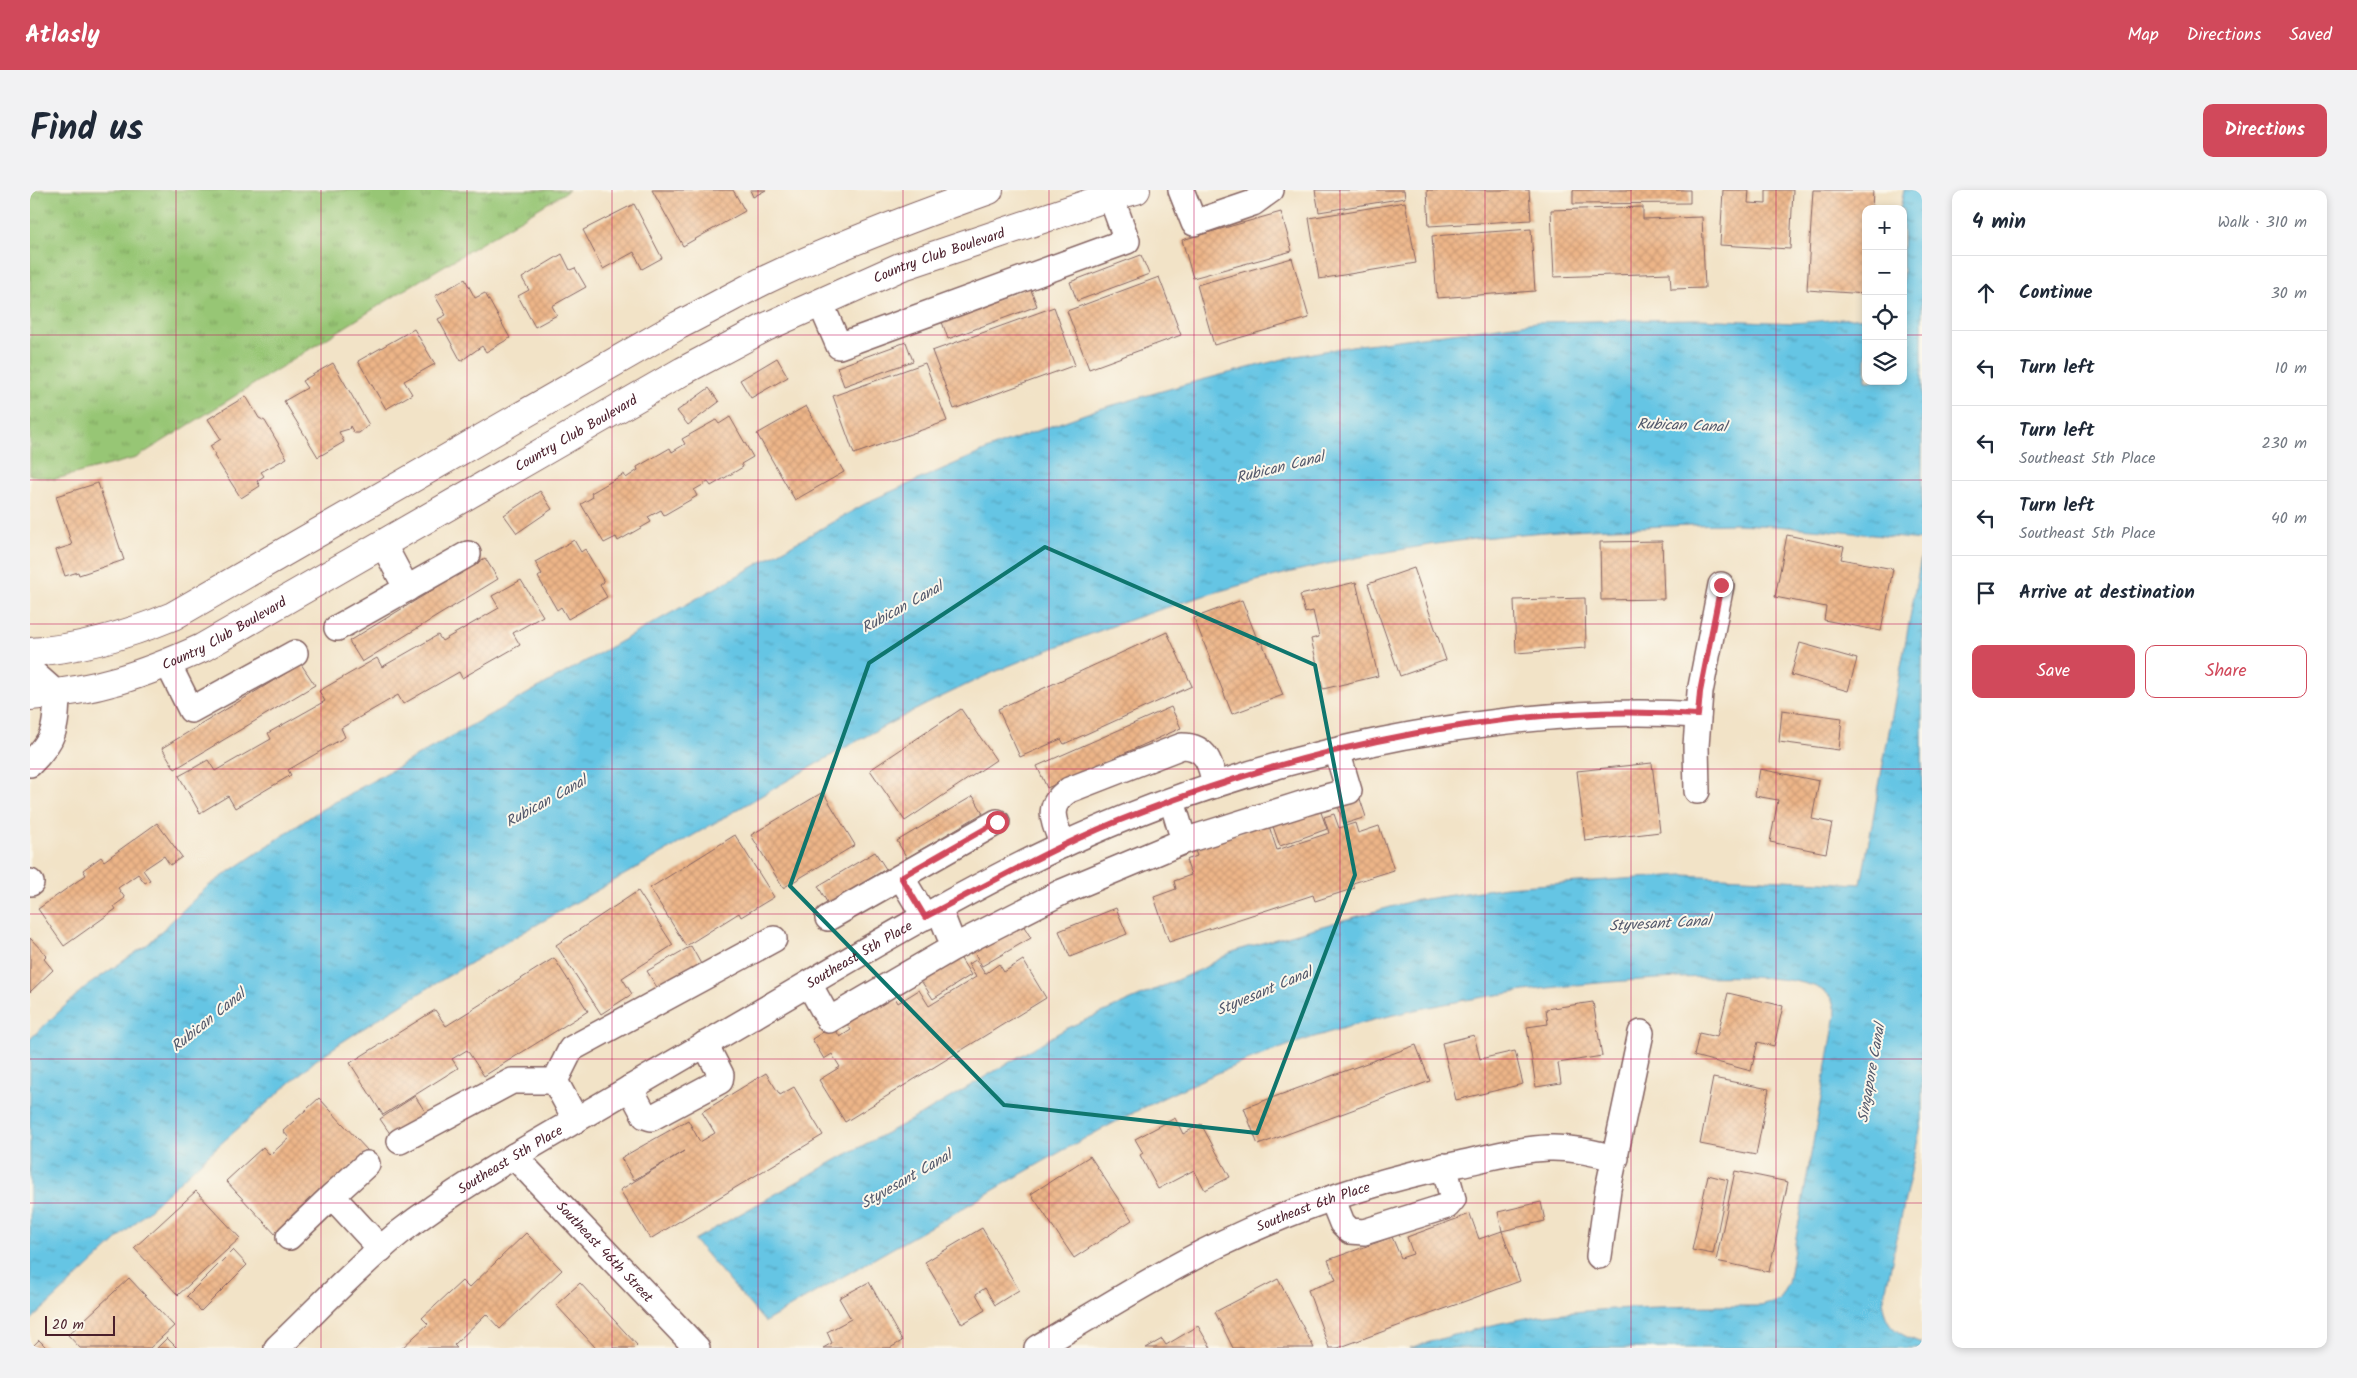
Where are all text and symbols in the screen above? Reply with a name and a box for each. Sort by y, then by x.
text: Atlasly [25,16,100,55]
text: Map [2127,21,2159,50]
text: Directions [2187,21,2261,50]
text: Saved [2289,21,2332,50]
text: Find us [30,102,143,158]
button: Directions [2203,104,2327,157]
map controls [1862,205,1907,385]
button: + [1862,205,1907,250]
text: 4 min [1972,206,2026,239]
text: Walk · 310 m [2218,210,2307,235]
street label: Country Club Boulevard [870,222,1009,290]
button: − [1862,250,1907,295]
text: Continue [2019,278,2092,308]
icon: ahead [1972,279,2000,307]
text: 30 m [2271,281,2307,306]
button: locate [1862,295,1907,340]
button: layers [1862,340,1907,385]
text: Turn left [2019,353,2094,383]
icon: left [1972,354,2000,382]
text: 10 m [2275,356,2307,381]
street label: Country Club Boulevard [511,389,643,478]
water label: Rubican Canal [1637,412,1731,440]
text: Turn left [2019,416,2094,446]
icon: left [1972,429,2000,457]
text: 230 m [2261,431,2307,456]
water label: Rubican Canal [1234,445,1330,490]
text: Southeast 5th Place [2019,446,2156,471]
text: Turn left [2019,491,2094,521]
icon: left [1972,504,2000,532]
text: 40 m [2271,506,2307,531]
text: Southeast 5th Place [2019,521,2156,546]
water label: Rubican Canal [857,574,951,640]
route end [1710,574,1733,597]
text: Arrive at destination [2019,578,2195,608]
icon: arrive [1972,579,2000,607]
street label: Country Club Boulevard [159,591,292,676]
button: Save [1972,645,2135,698]
button: Share [2145,645,2307,698]
water label: Rubican Canal [501,768,595,834]
route start [986,811,1009,834]
water label: Styvesant Canal [1609,909,1715,939]
street label: Southeast 5th Place [802,915,917,995]
water label: Styvesant Canal [1213,960,1319,1023]
water label: Rubican Canal [166,981,254,1058]
water label: Singapore Canal [1851,1019,1893,1125]
street label: Southeast 5th Place [453,1119,568,1200]
water label: Styvesant Canal [856,1142,959,1216]
street label: Southeast 6th Place [1253,1176,1374,1238]
street label: Southeast 46th Street [551,1197,659,1308]
scale bar [45,1313,115,1336]
text: 20 m [52,1314,84,1336]

